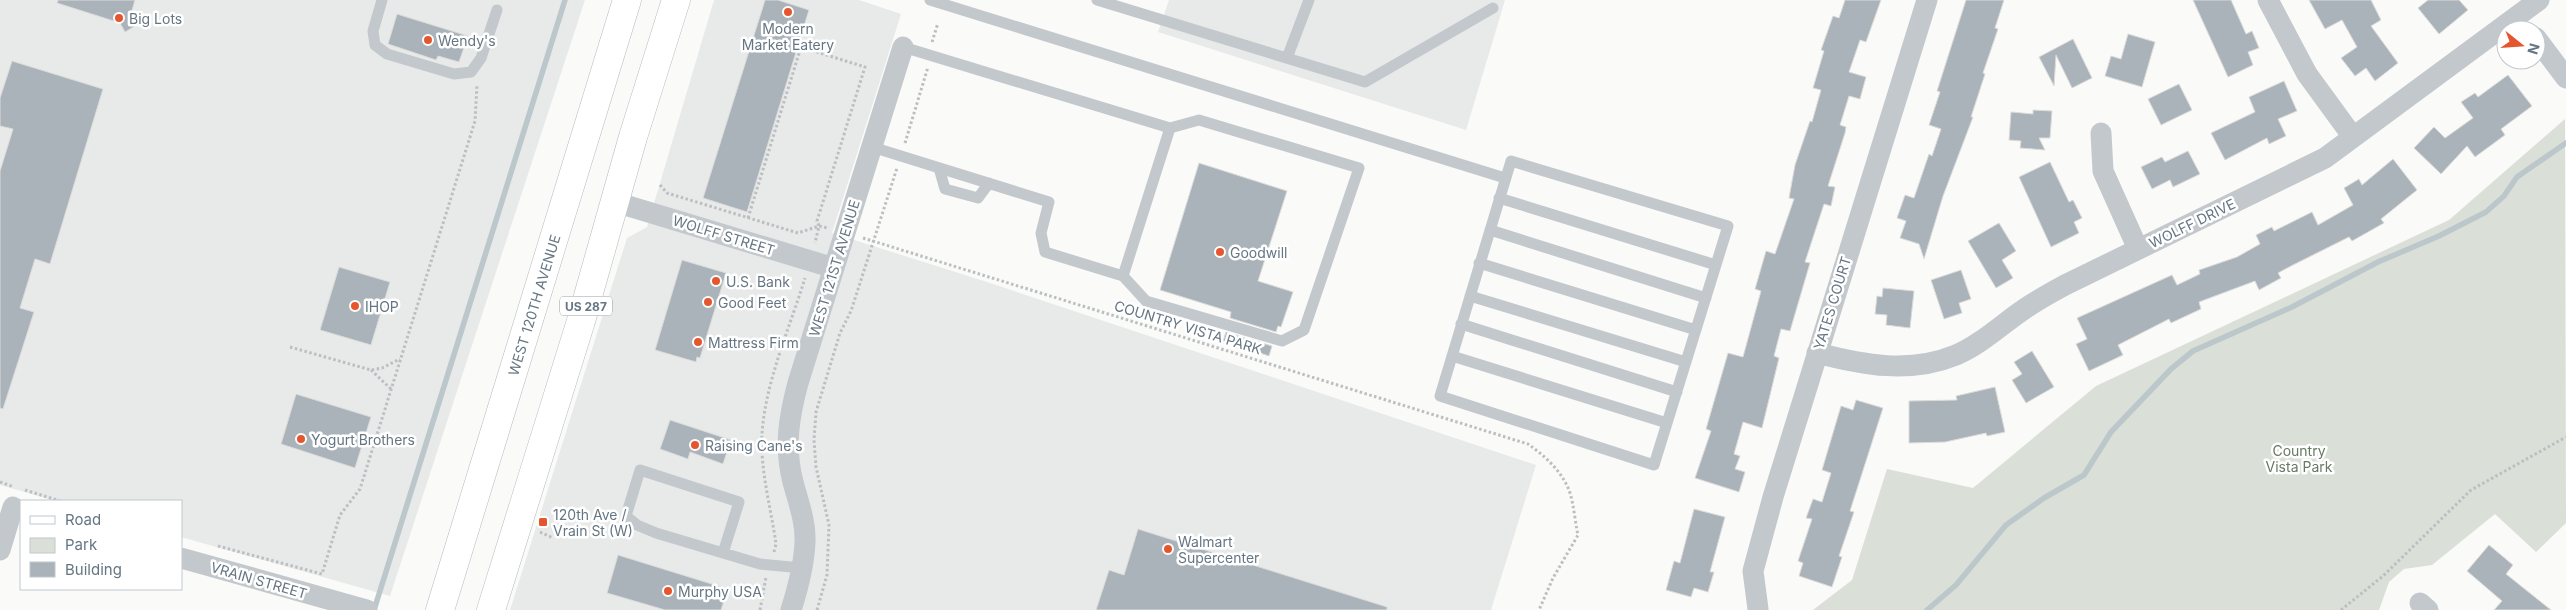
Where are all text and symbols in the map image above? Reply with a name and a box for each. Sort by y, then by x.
marker: Modern Market Eatery [782,6,794,18]
place label: Big Lots [129,10,182,27]
marker: Big Lots [113,12,125,24]
place label: Modern Market Eatery [742,20,834,53]
north arrow [2496,20,2546,70]
place label: Wendy's [438,32,496,49]
marker: Wendy's [422,34,434,46]
text: N [2524,41,2544,57]
street label: WOLFF DRIVE [2146,195,2238,251]
street label: WEST 121ST AVENUE [805,198,863,338]
street label: WOLFF STREET [671,211,777,259]
street label: WEST 120TH AVENUE [504,232,564,378]
place label: Goodwill [1230,244,1287,261]
marker: Goodwill [1214,246,1226,258]
street label: YATES COURT [1810,254,1854,352]
place label: U.S. Bank [726,273,790,290]
marker: U.S. Bank [710,275,722,287]
place label: Good Feet [718,294,787,311]
road number: US 287 [560,296,612,316]
marker: Good Feet [702,296,714,308]
street label: COUNTRY VISTA PARK [1112,297,1264,358]
place label: IHOP [365,298,399,315]
marker: IHOP [349,300,361,312]
place label: Mattress Firm [708,334,799,351]
marker: Mattress Firm [692,336,704,348]
place label: Yogurt Brothers [311,431,415,448]
marker: Yogurt Brothers [295,433,307,445]
place label: Raising Cane's [705,437,803,454]
marker: Raising Cane's [689,439,701,451]
park label: Country Vista Park [2266,442,2333,475]
legend [20,500,182,590]
place label: 120th Ave / Vrain St (W) [553,506,633,539]
text: Road [65,510,101,529]
marker: 120th Ave / Vrain St (W) [537,516,549,528]
place label: Walmart Supercenter [1178,533,1259,566]
text: Park [65,535,98,554]
marker: Walmart Supercenter [1162,543,1174,555]
street label: VRAIN STREET [209,558,309,602]
text: Building [65,560,122,579]
place label: Murphy USA [678,583,762,600]
marker: Murphy USA [662,585,674,597]

